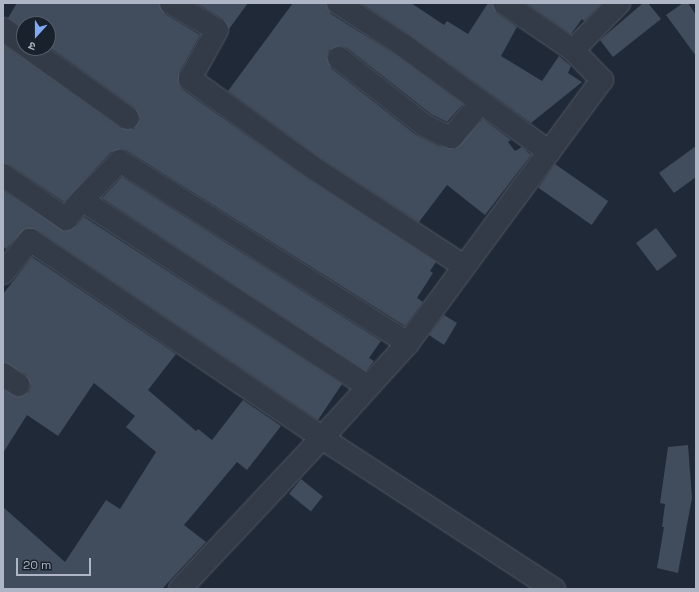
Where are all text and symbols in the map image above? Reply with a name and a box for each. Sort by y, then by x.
north arrow [16,16,56,56]
text: उ [27,39,38,54]
scale bar [18,550,93,576]
text: 20 m [23,557,51,573]

